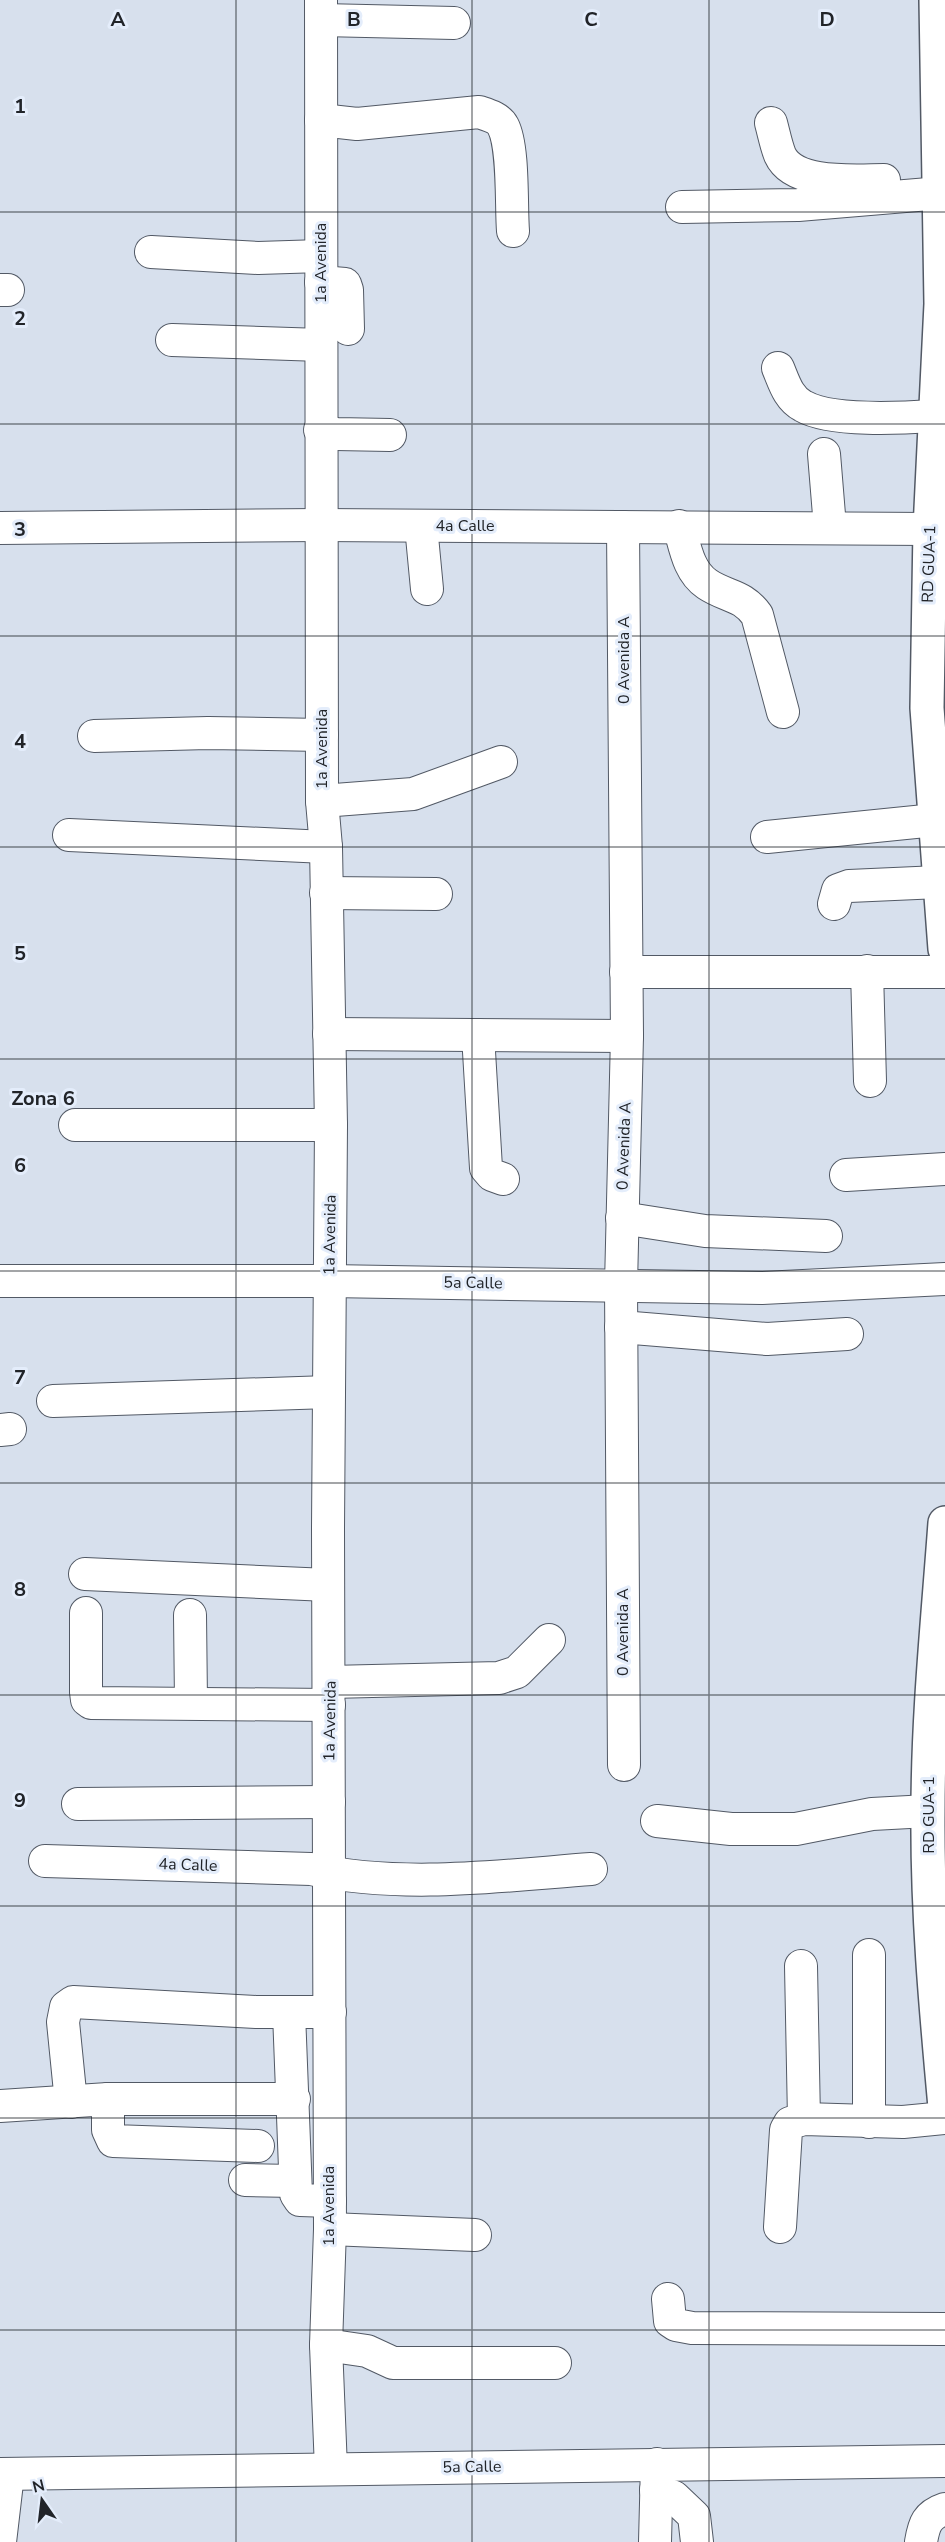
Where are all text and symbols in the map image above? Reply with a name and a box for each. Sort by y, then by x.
text: A [111,6,126,33]
text: B [347,6,361,33]
text: C [584,6,598,33]
text: D [819,6,835,33]
text: 1 [14,93,26,120]
street label: 1a Avenida [310,223,332,303]
text: 2 [14,305,26,332]
street label: 4a Calle [435,515,495,537]
text: 3 [14,516,26,543]
street label: RD GUA-1 [917,525,941,603]
street label: 0 Avenida A [613,616,635,704]
street label: 1a Avenida [311,709,333,789]
text: 4 [14,728,26,755]
text: 5 [14,940,26,967]
district label: Zona 6 [11,1085,75,1112]
street label: 0 Avenida A [611,1101,637,1190]
text: 6 [14,1152,26,1179]
street label: 1a Avenida [318,1194,342,1276]
street label: 5a Calle [443,1271,503,1295]
text: 7 [14,1364,26,1391]
text: 8 [14,1576,26,1603]
street label: 0 Avenida A [612,1588,634,1676]
street label: 1a Avenida [318,1680,342,1762]
street label: RD GUA-1 [918,1776,940,1854]
text: 9 [14,1787,26,1814]
street label: 4a Calle [158,1853,218,1877]
street label: 1a Avenida [318,2166,340,2246]
street label: 5a Calle [442,2455,502,2479]
north arrow [12,2470,72,2530]
text: N [30,2474,47,2499]

